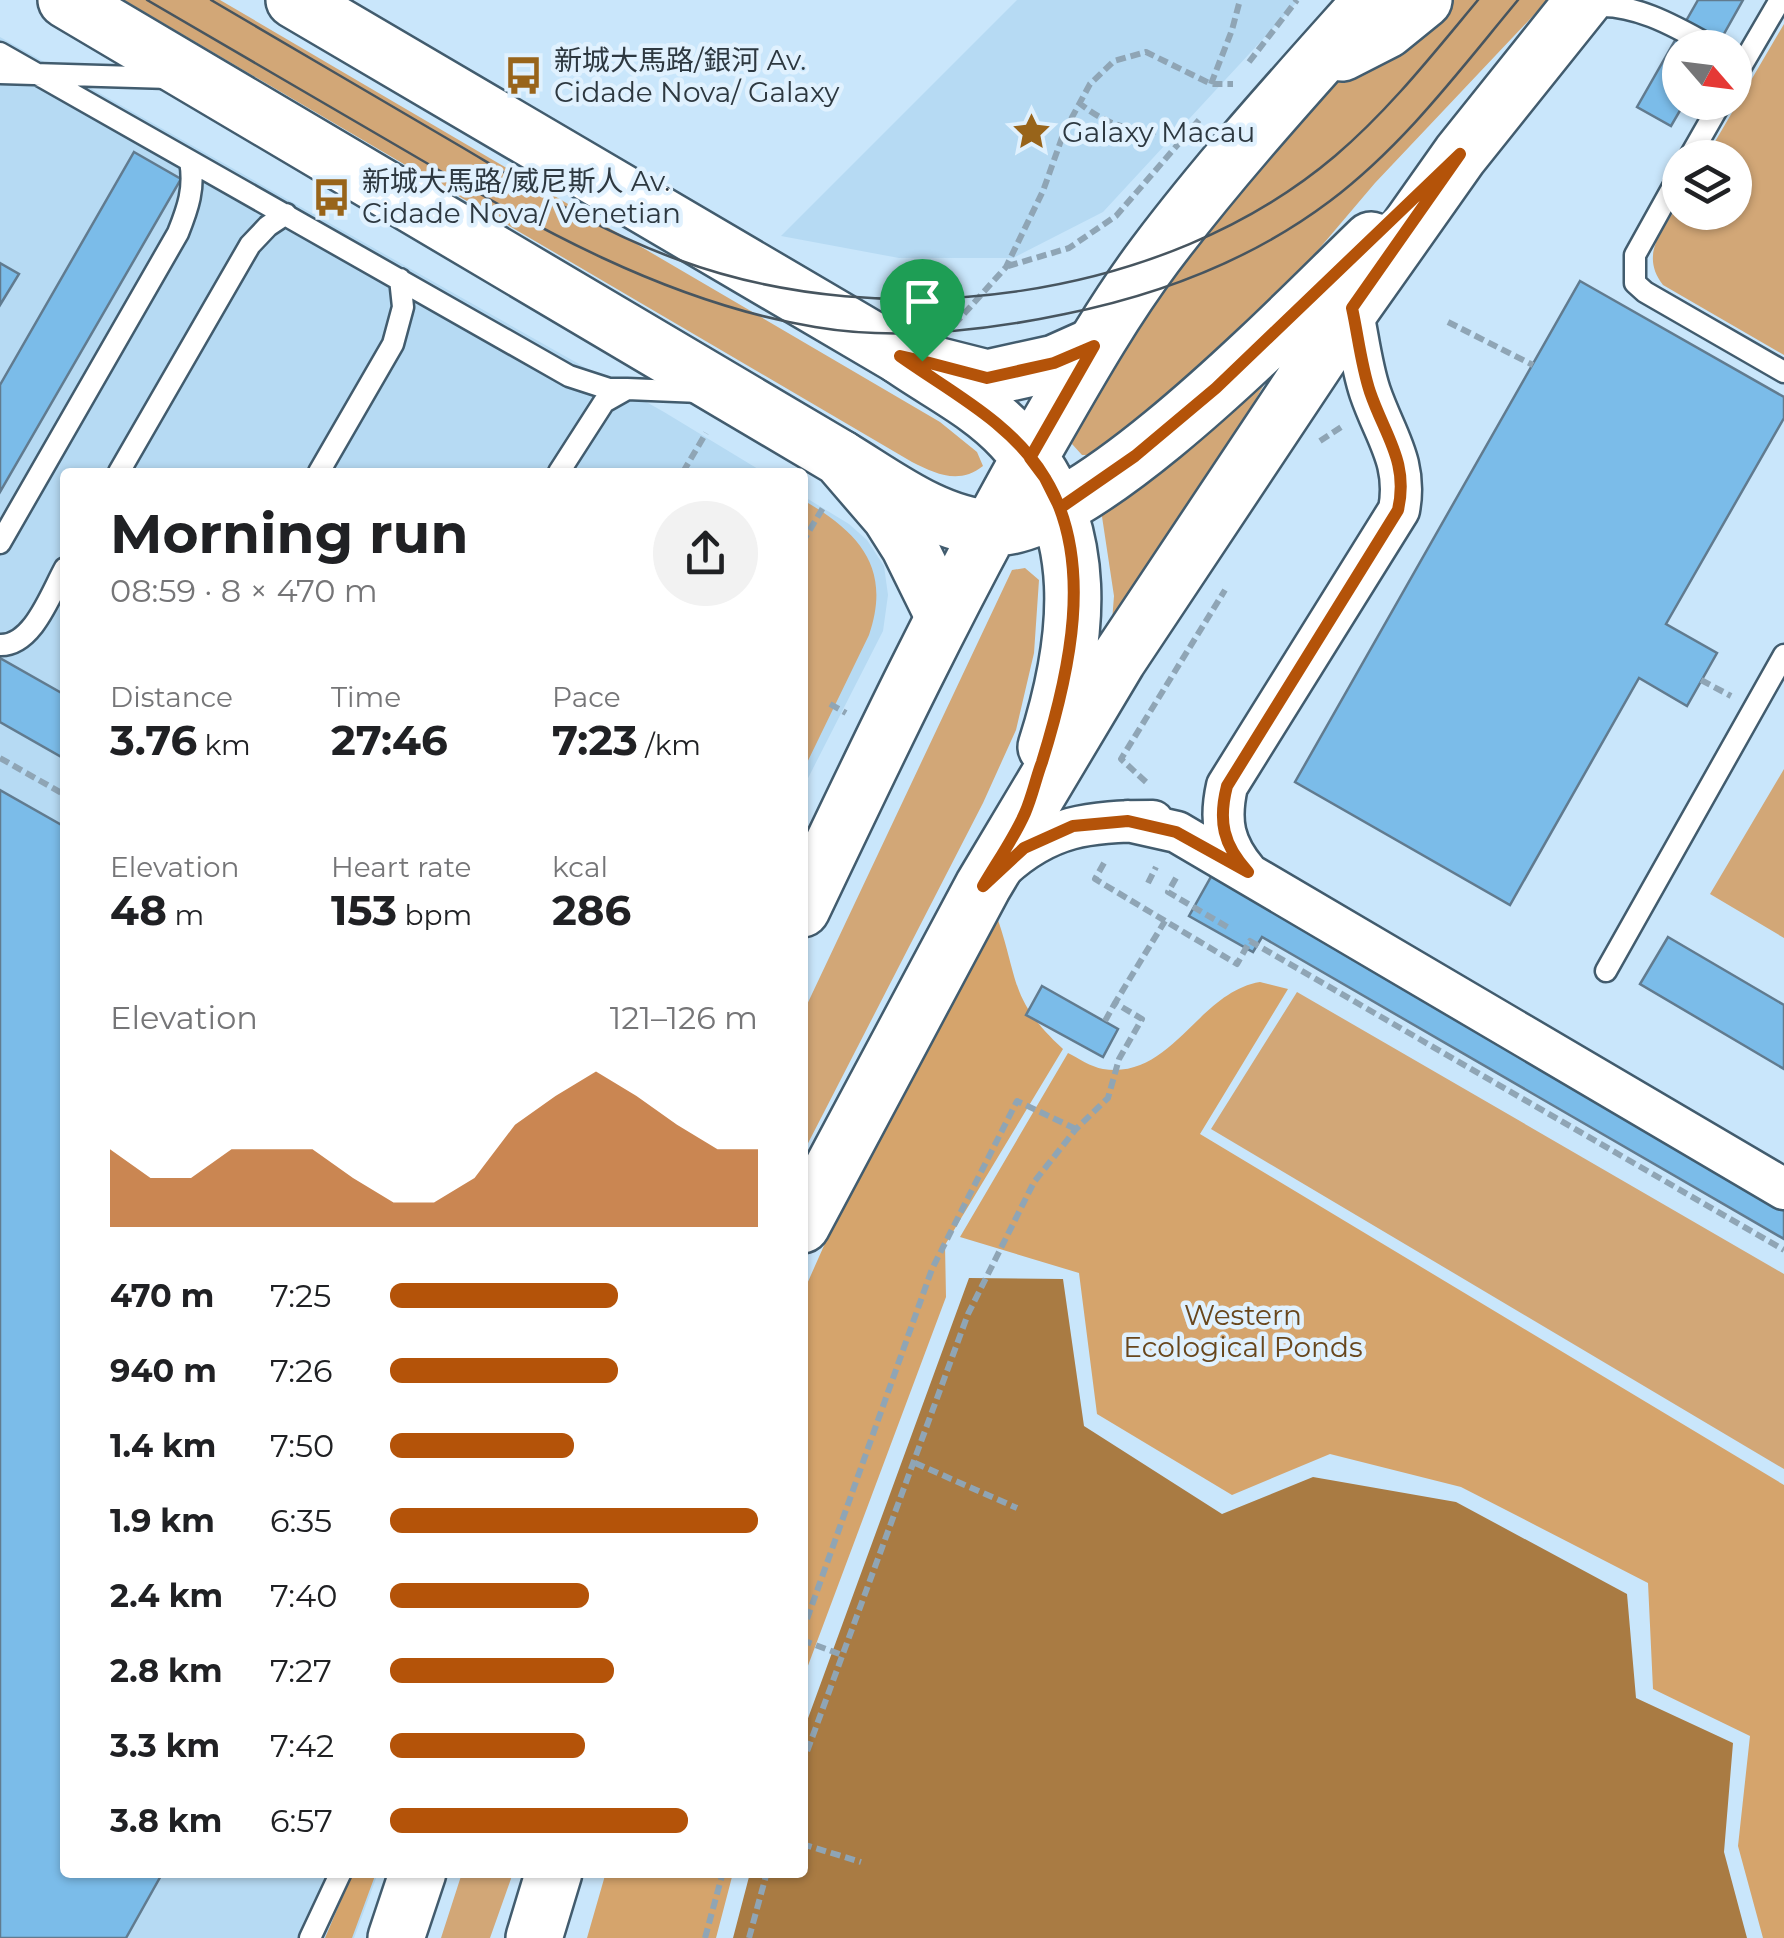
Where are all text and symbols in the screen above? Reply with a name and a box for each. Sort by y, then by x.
north arrow [1662,30,1752,120]
map controls [1662,30,1752,230]
place label: 新城大馬路/銀河 Av. Cidade Nova/ Galaxy [554,43,840,109]
bus stop icon: 新城大馬路/銀河 Av. Cidade Nova/ Galaxy [503,55,545,97]
place icon: Galaxy Macau [1011,111,1053,153]
place label: Galaxy Macau [1062,115,1255,149]
button: layers [1662,140,1752,230]
place label: 新城大馬路/威尼斯人 Av. Cidade Nova/ Venetian [362,164,681,230]
bus stop icon: 新城大馬路/威尼斯人 Av. Cidade Nova/ Venetian [311,176,353,218]
pin [880,259,965,362]
icon: arrive [895,274,950,329]
text: Morning run [110,500,468,567]
button: share [653,501,758,606]
text: 08:59 · 8 × 470 m [110,571,378,610]
text: Distance [110,680,233,714]
text: Time [331,680,401,714]
text: Pace [552,680,621,714]
text: 3.76 [110,714,197,766]
text: 27:46 [331,714,448,766]
text: 7:23 [552,714,638,766]
text: km [197,728,251,762]
text: /km [638,728,701,762]
text: Elevation [110,850,239,884]
text: Heart rate [331,850,472,884]
text: kcal [552,850,608,884]
text: 48 [110,884,167,936]
text: 153 [331,884,397,936]
text: 286 [552,884,631,936]
text: m [167,898,204,932]
text: bpm [397,898,472,932]
text: Elevation [110,998,258,1037]
text: 121–126 m [610,998,758,1037]
text: 470 m [110,1276,214,1315]
text: 7:25 [270,1276,331,1315]
park label: Western Ecological Ponds [1123,1298,1363,1364]
text: 940 m [110,1351,217,1390]
text: 7:26 [270,1351,333,1390]
text: 1.4 km [110,1426,216,1465]
text: 7:50 [270,1426,334,1465]
text: 1.9 km [110,1501,215,1540]
text: 6:35 [270,1501,332,1540]
text: 2.4 km [110,1576,223,1615]
text: 7:40 [270,1576,337,1615]
text: 2.8 km [110,1651,223,1690]
text: 7:27 [270,1651,332,1690]
text: 3.3 km [110,1726,220,1765]
text: 7:42 [270,1726,334,1765]
text: 3.8 km [110,1801,222,1840]
text: 6:57 [270,1801,333,1840]

